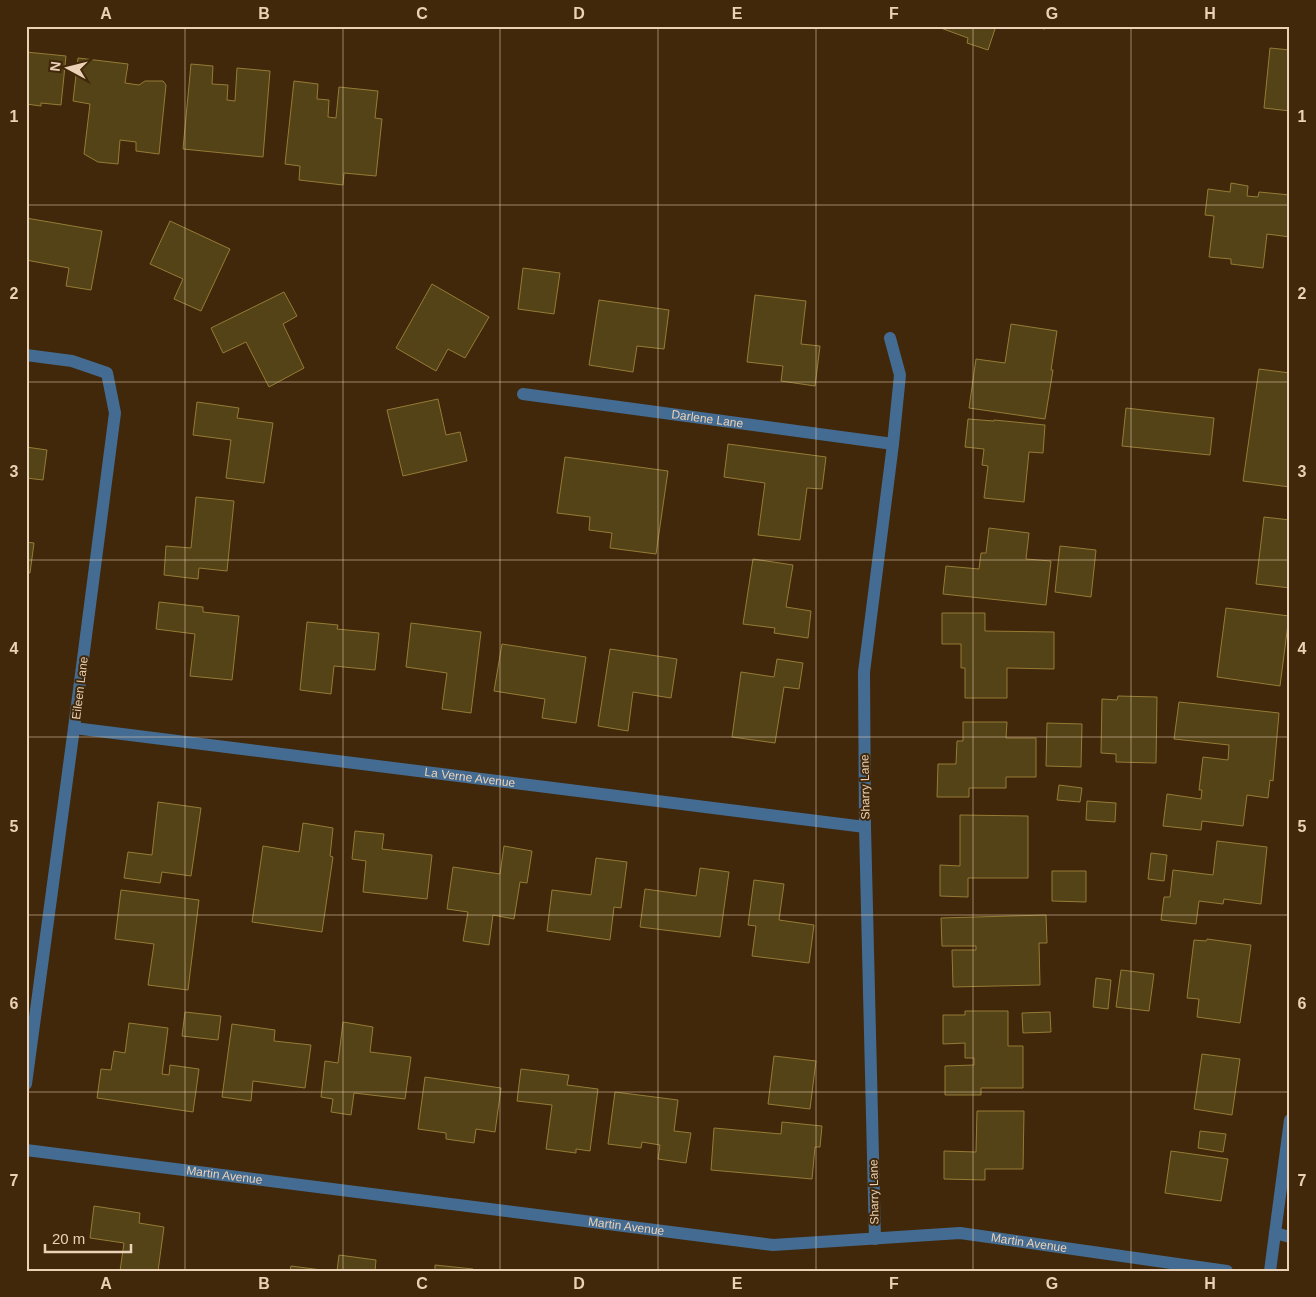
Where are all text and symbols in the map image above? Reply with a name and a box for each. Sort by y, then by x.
text: A [100,5,112,22]
text: B [258,5,270,22]
text: C [416,5,428,22]
text: D [573,5,585,22]
text: E [732,5,743,22]
text: F [889,5,899,22]
text: G [1046,5,1058,22]
text: H [1204,5,1216,22]
north arrow [42,42,92,92]
text: N [47,60,64,72]
text: 1 [10,108,19,125]
text: 1 [1298,108,1307,125]
text: 2 [10,285,19,302]
text: 2 [1298,285,1307,302]
street label: Darlene Lane [671,407,744,431]
text: 3 [10,463,19,480]
text: 3 [1298,463,1307,480]
text: 4 [10,640,19,657]
text: 4 [1298,640,1307,657]
street label: Eileen Lane [69,655,91,720]
street label: Sharry Lane [857,754,873,820]
street label: La Verne Avenue [424,765,516,790]
text: 5 [10,818,19,835]
text: 5 [1298,818,1307,835]
text: 6 [10,995,19,1012]
text: 6 [1298,995,1307,1012]
street label: Sharry Lane [866,1159,882,1225]
street label: Martin Avenue [186,1163,264,1187]
text: 7 [10,1172,19,1189]
text: 7 [1298,1172,1307,1189]
street label: Martin Avenue [587,1215,665,1238]
scale bar [45,1222,131,1254]
text: 20 m [52,1230,85,1247]
street label: Martin Avenue [990,1230,1068,1255]
text: A [100,1275,112,1292]
text: B [258,1275,270,1292]
text: C [416,1275,428,1292]
text: D [573,1275,585,1292]
text: E [732,1275,743,1292]
text: F [889,1275,899,1292]
text: G [1046,1275,1058,1292]
text: H [1204,1275,1216,1292]

